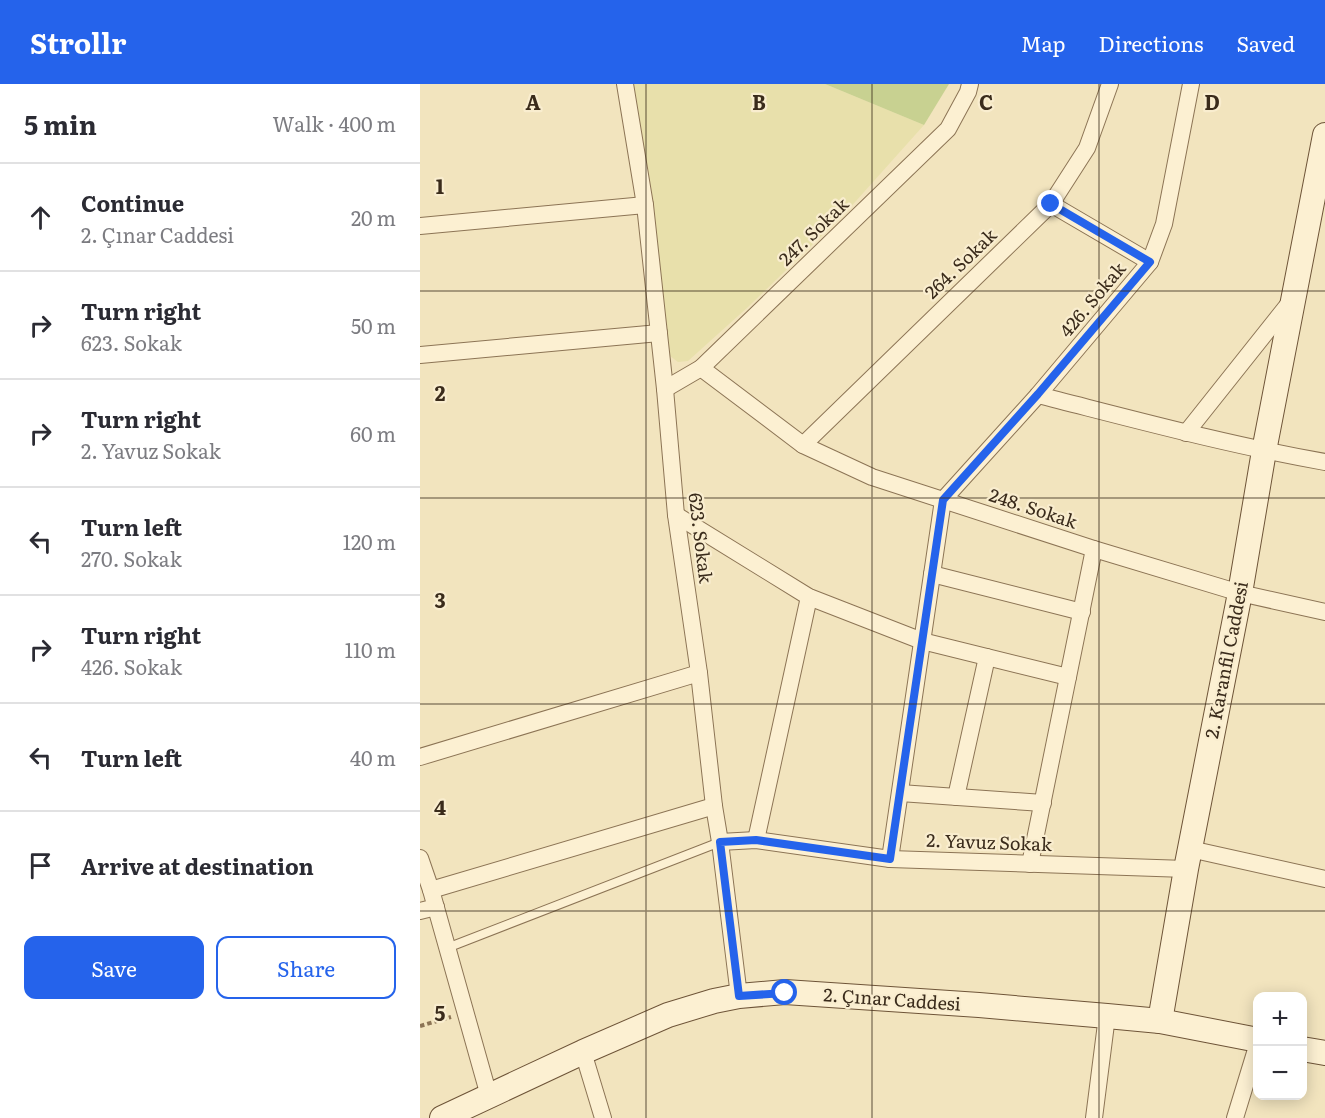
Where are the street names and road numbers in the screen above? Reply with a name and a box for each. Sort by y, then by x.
street label: 247. Sokak [772,190,855,271]
street label: 264. Sokak [918,221,1003,304]
street label: 426. Sokak [1052,255,1132,343]
street label: 248. Sokak [986,481,1082,535]
street label: 623. Sokak [683,491,721,586]
street label: 2. Karanfil Caddesi [1197,579,1254,741]
street label: 2. Yavuz Sokak [926,826,1053,857]
street label: 2. Çınar Caddesi [822,980,962,1017]

